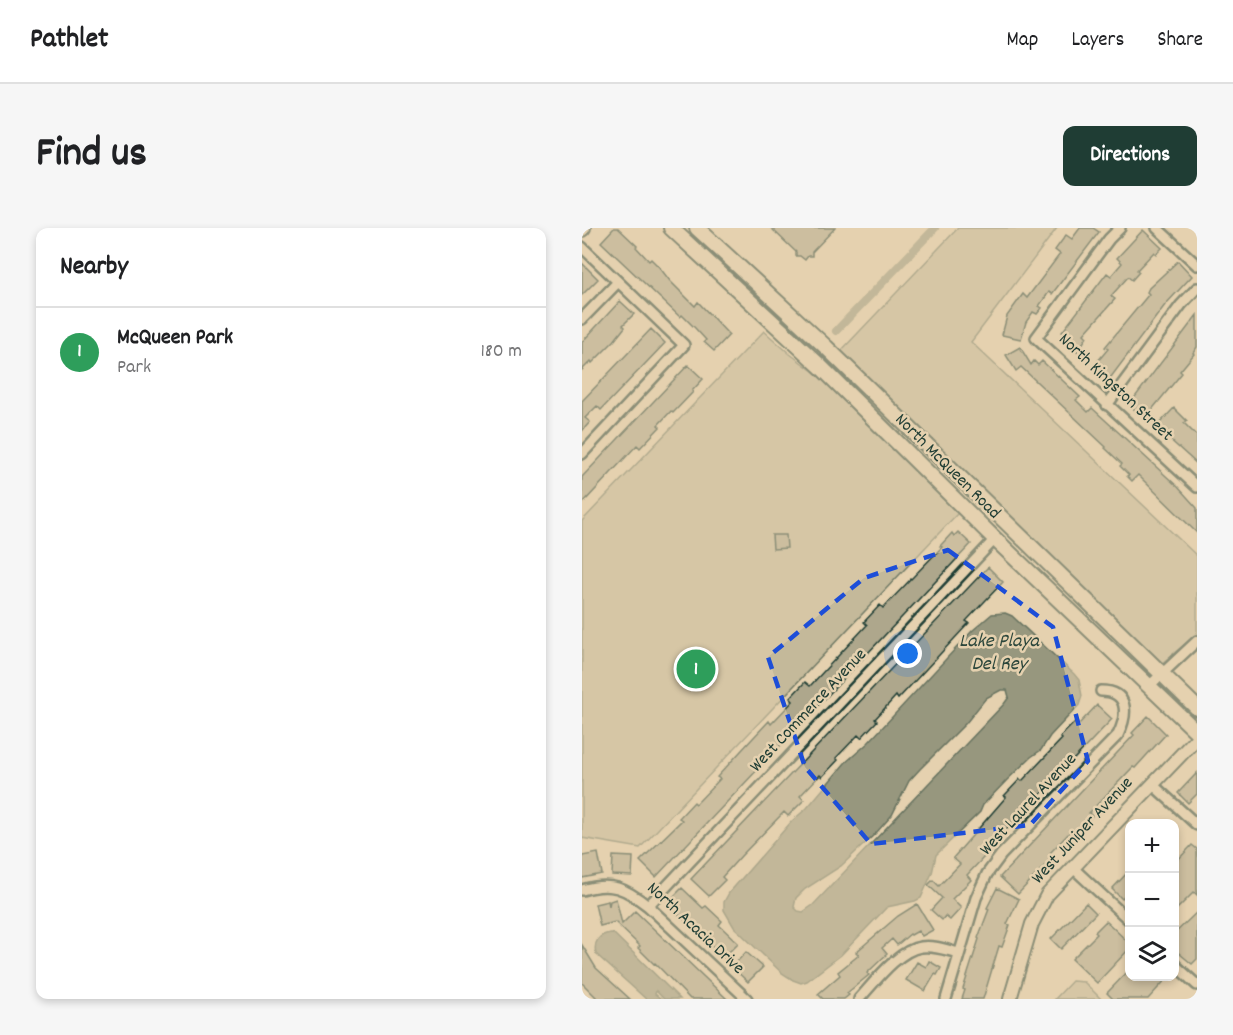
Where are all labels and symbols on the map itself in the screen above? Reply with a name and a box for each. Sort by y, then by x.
street label: North Kingston Street [1052,328,1178,448]
street label: North McQueen Road [888,408,1006,526]
water label: Lake Playa Del Rey [959,628,1041,679]
your location [893,639,922,668]
street label: West Commerce Avenue [745,643,873,779]
pin: 1 [676,646,716,692]
street label: West Laurel Avenue [975,748,1083,862]
street label: West Juniper Avenue [1027,772,1140,890]
street label: North Acacia Drive [640,877,750,981]

